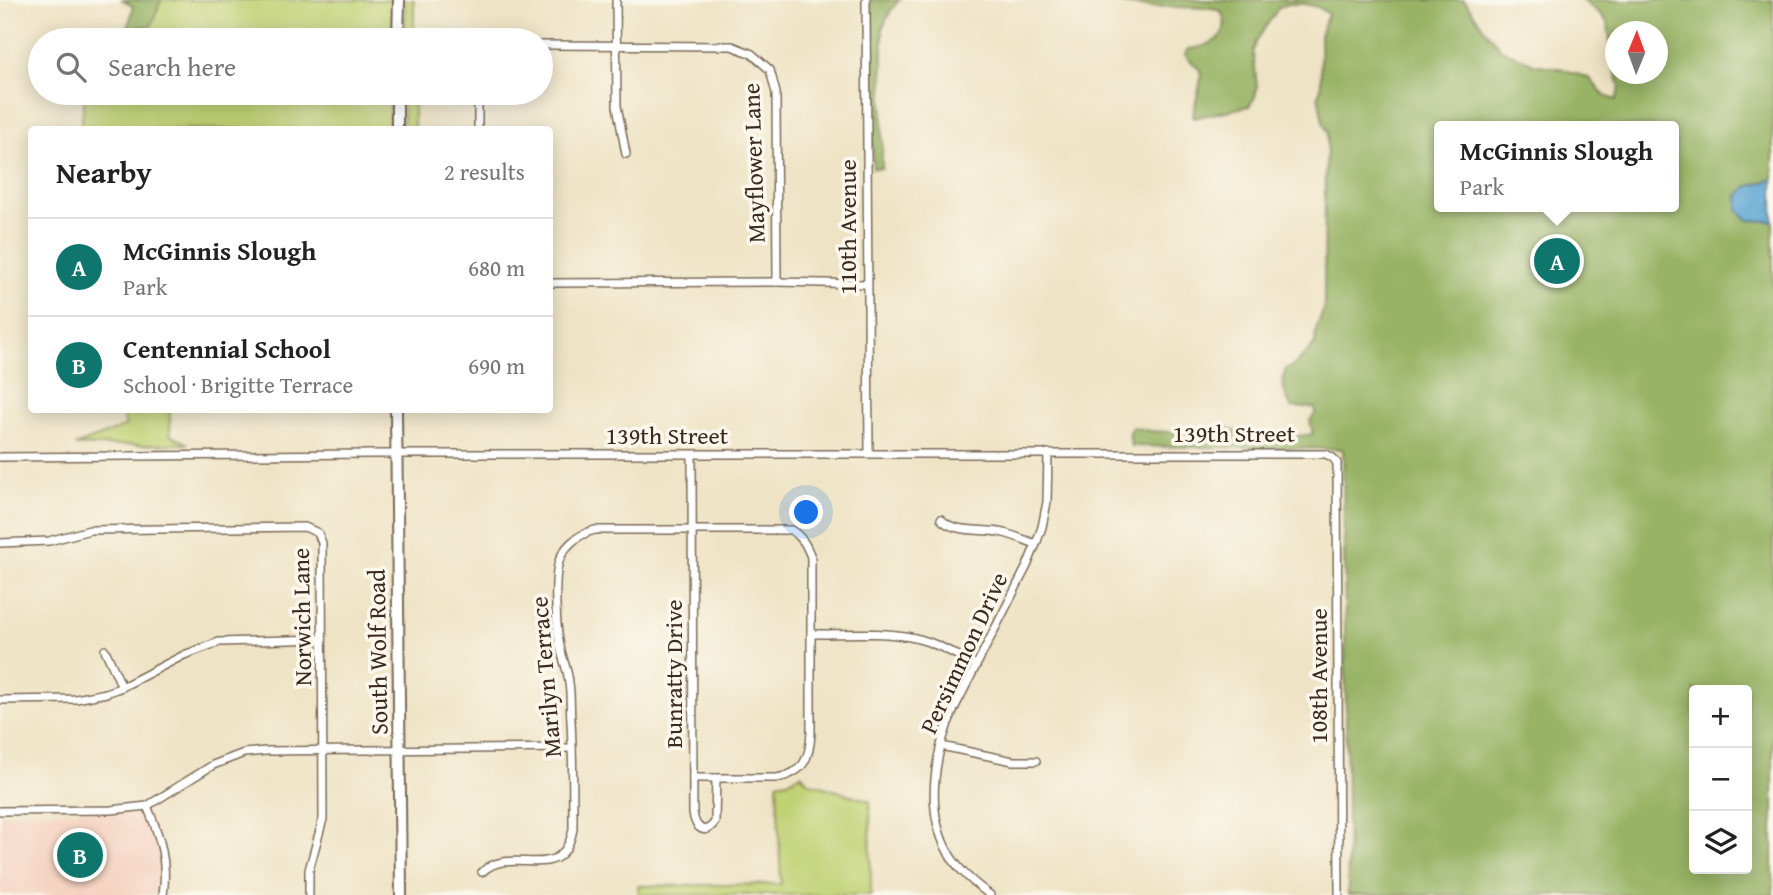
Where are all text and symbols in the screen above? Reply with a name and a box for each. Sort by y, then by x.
north arrow [1605,21,1668,84]
search box [28,28,553,105]
text: Search here [108,47,236,86]
icon: search [52,48,90,86]
street label: Mayflower Lane [733,82,774,244]
popup [1434,121,1679,212]
text: McGinnis Slough [1460,131,1653,170]
text: Nearby [56,150,152,194]
text: 2 results [444,155,525,188]
street label: 110th Avenue [830,159,865,295]
text: Park [1460,170,1504,203]
text: McGinnis Slough [123,231,316,270]
pin: A [1534,235,1580,287]
text: A [72,251,86,284]
text: 680 m [468,251,525,284]
text: Park [123,270,167,303]
text: Centennial School [123,329,331,368]
text: B [72,349,86,382]
text: 690 m [468,349,525,382]
text: School · Brigitte Terrace [123,368,353,401]
street label: 139th Street [1173,416,1296,451]
street label: 139th Street [606,418,729,453]
your location [789,495,823,529]
street label: Norwich Lane [283,548,320,687]
street label: Persimmon Drive [911,566,1016,739]
street label: South Wolf Road [359,569,396,735]
street label: Marilyn Terrace [521,595,570,759]
street label: Bunratty Drive [656,599,691,749]
street label: 108th Avenue [1301,608,1336,744]
map controls [1689,685,1752,874]
button: + [1689,685,1752,748]
button: − [1689,748,1752,811]
button: layers [1689,811,1752,874]
pin: B [57,829,103,881]

